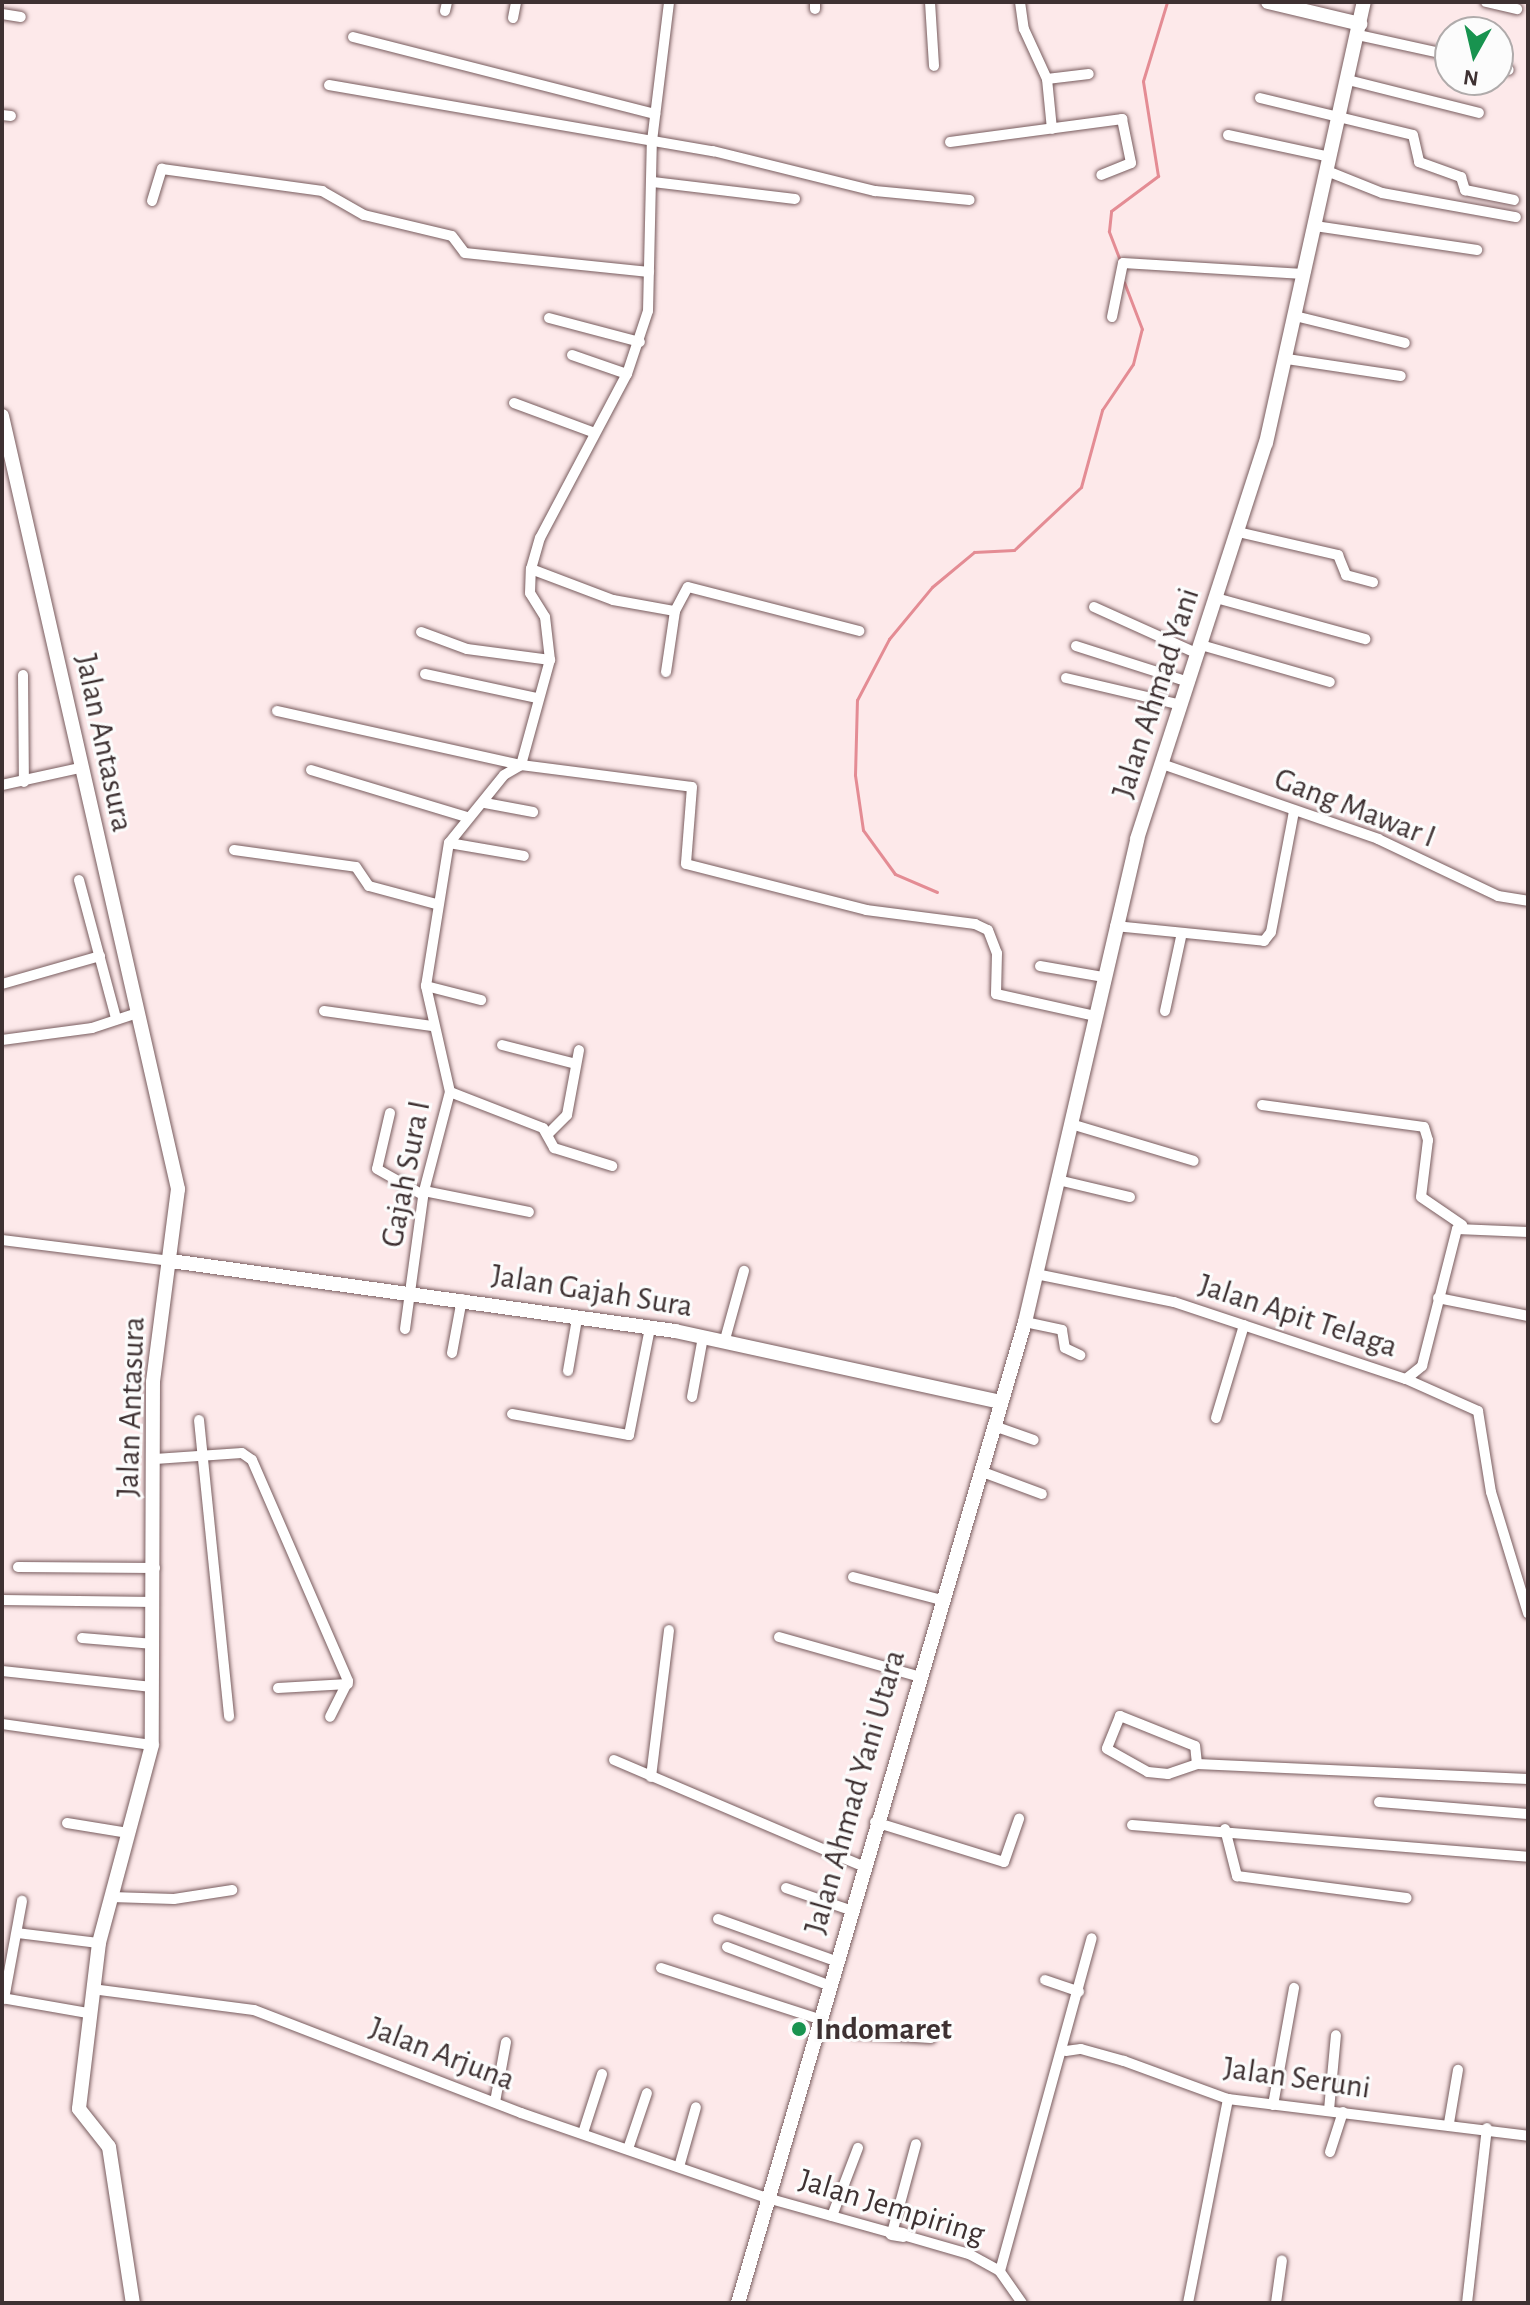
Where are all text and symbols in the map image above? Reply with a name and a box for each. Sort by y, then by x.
north arrow [1434,16,1514,96]
text: N [1462,66,1480,90]
street label: Jalan Ahmad Yani [1104,583,1208,803]
street label: Jalan Antasura [66,651,142,835]
street label: Gang Mawar I [1269,760,1441,856]
street label: Gajah Sura I [373,1097,439,1251]
street label: Jalan Gajah Sura [489,1256,695,1326]
street label: Jalan Apit Telaga [1194,1266,1402,1366]
street label: Jalan Antasura [109,1316,153,1498]
street label: Jalan Ahmad Yani Utara [796,1646,914,1938]
street label: Jalan Arjuna [364,2009,520,2099]
place label: Indomaret [815,2010,952,2048]
marker: Indomaret [790,2020,808,2038]
street label: Jalan Seruni [1221,2049,1373,2107]
street label: Jalan Jempiring [795,2161,989,2253]

